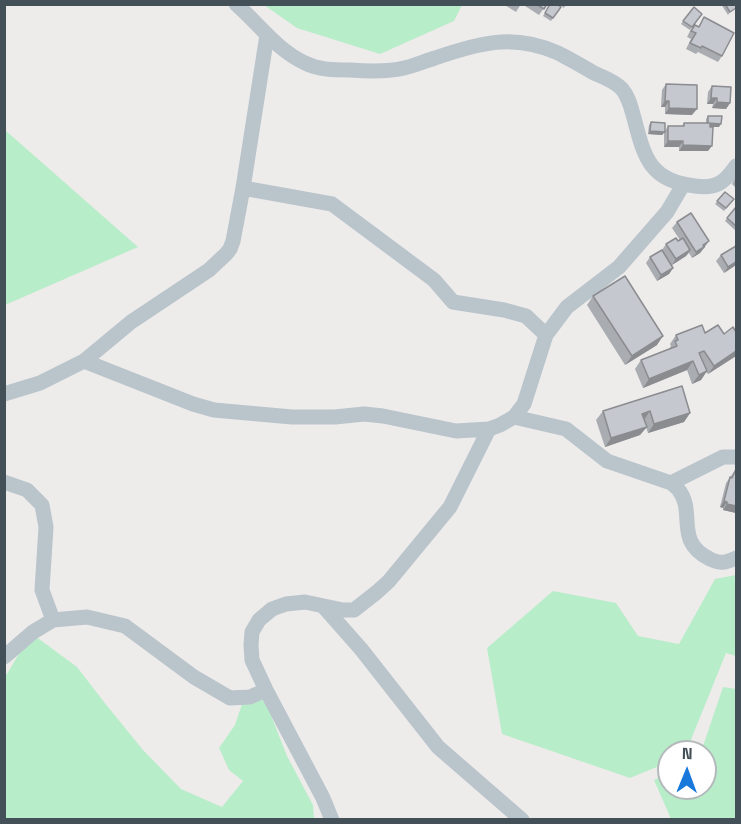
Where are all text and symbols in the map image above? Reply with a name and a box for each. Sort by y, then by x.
north arrow [657,740,717,800]
text: N [682,743,693,764]

